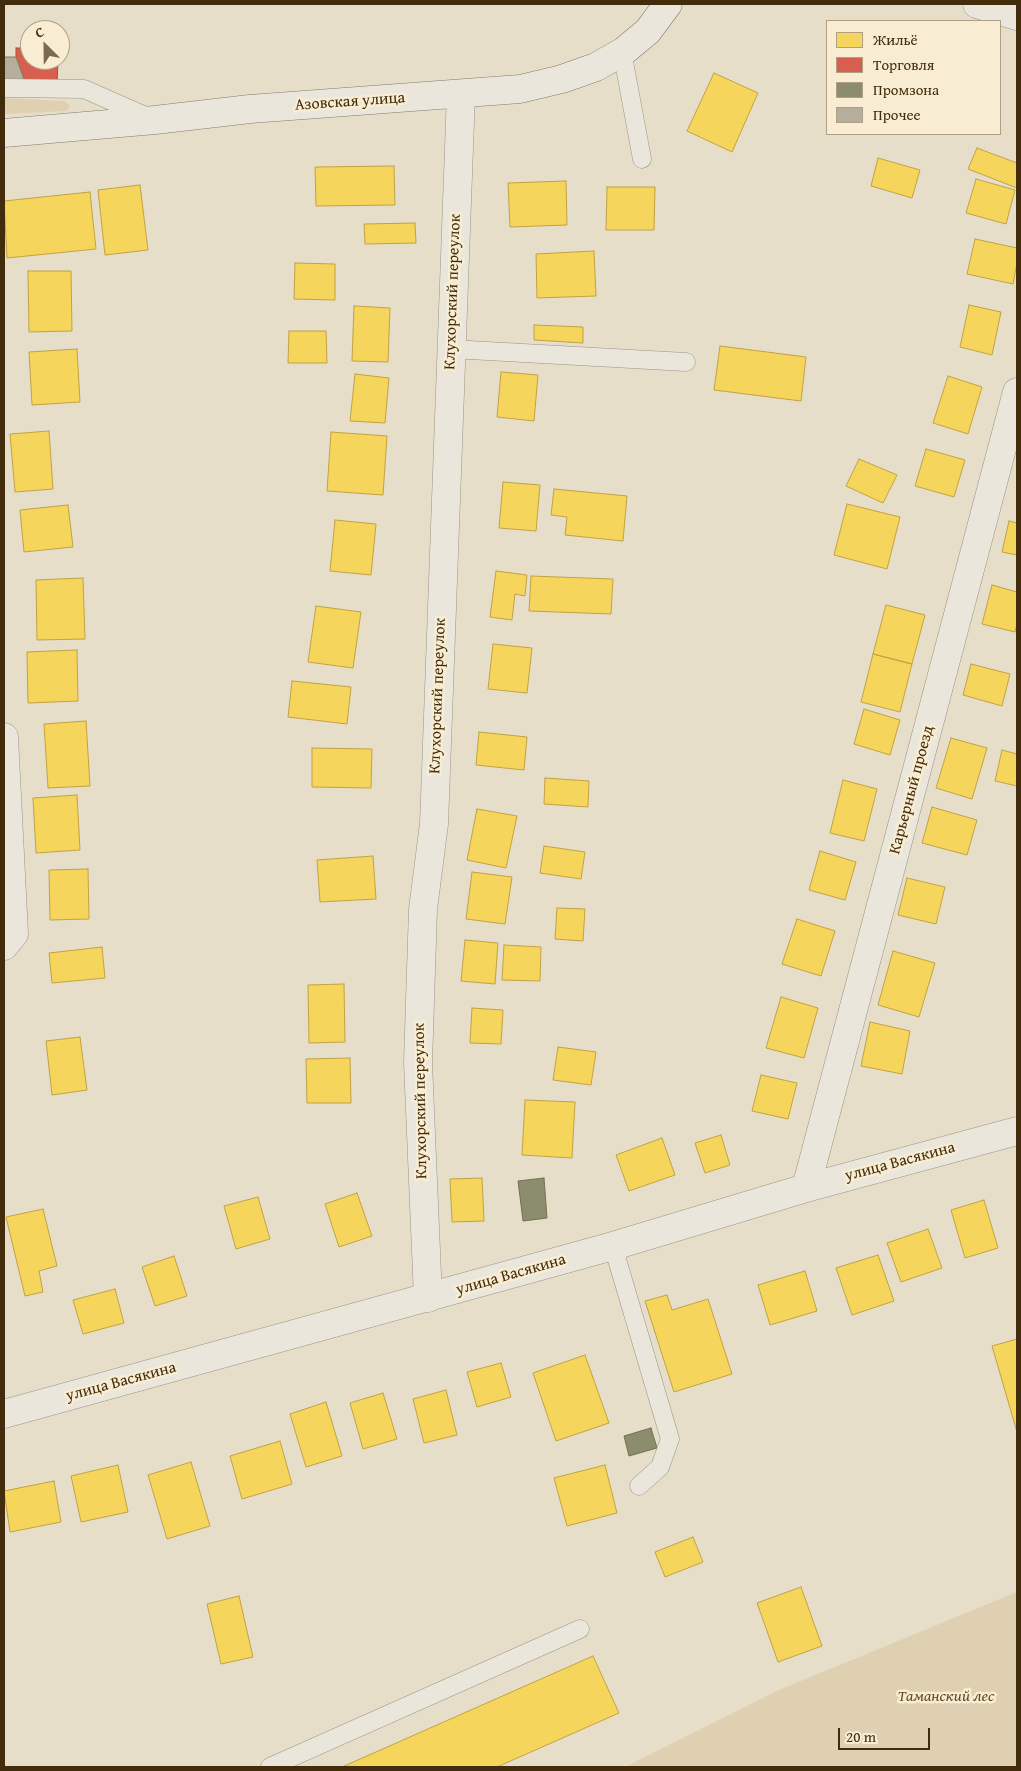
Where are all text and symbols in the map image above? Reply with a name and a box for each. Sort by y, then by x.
north arrow [20,20,70,70]
legend [826,20,1001,135]
text: С [32,21,47,43]
text: Жильё [873,29,918,50]
text: Торговля [873,54,934,75]
text: Промзона [873,79,939,100]
street label: Азовская улица [294,89,406,115]
text: Прочее [873,104,921,125]
street label: Клухорский переулок [441,214,465,370]
street label: Клухорский переулок [426,618,450,774]
street label: Карьерный проезд [886,724,938,856]
street label: Клухорский переулок [410,1023,432,1179]
street label: улица Васякина [843,1138,957,1186]
street label: улица Васякина [454,1250,568,1300]
street label: улица Васякина [64,1358,178,1406]
park label: Таманский лес [898,1687,994,1707]
scale bar [841,1718,934,1750]
text: 20 m [846,1726,876,1747]

